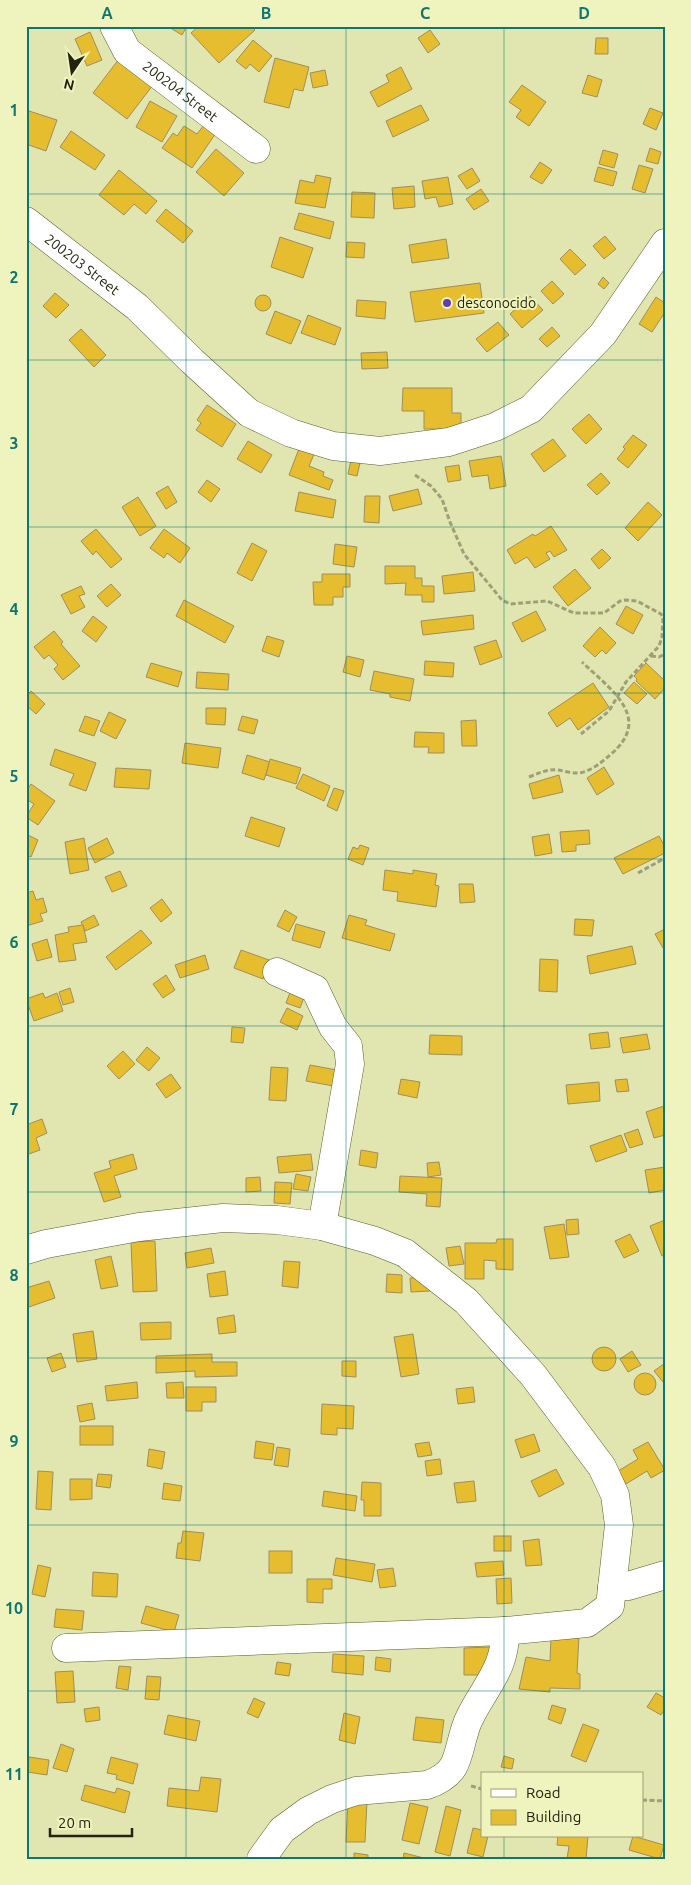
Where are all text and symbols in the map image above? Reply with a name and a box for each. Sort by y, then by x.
text: A [101,4,113,22]
text: B [261,4,271,22]
text: C [420,4,430,22]
text: D [578,4,590,22]
north arrow [48,48,98,98]
street label: 200204 Street [140,58,221,125]
text: N [62,76,76,94]
text: 1 [9,101,19,119]
street label: 200203 Street [42,231,123,299]
text: 2 [9,268,19,286]
place label: desconocido [457,295,536,311]
marker: desconocido [441,297,453,309]
text: 3 [9,434,19,452]
text: 4 [9,600,19,618]
text: 5 [9,767,19,785]
text: 6 [9,933,19,951]
text: 7 [9,1100,19,1118]
text: 8 [9,1266,19,1284]
text: 9 [9,1432,19,1450]
text: 10 [5,1599,23,1617]
text: 11 [5,1765,23,1783]
legend [481,1772,644,1838]
text: Road [526,1784,561,1801]
scale bar [50,1805,132,1837]
text: Building [526,1808,581,1825]
text: 20 m [58,1814,91,1831]

